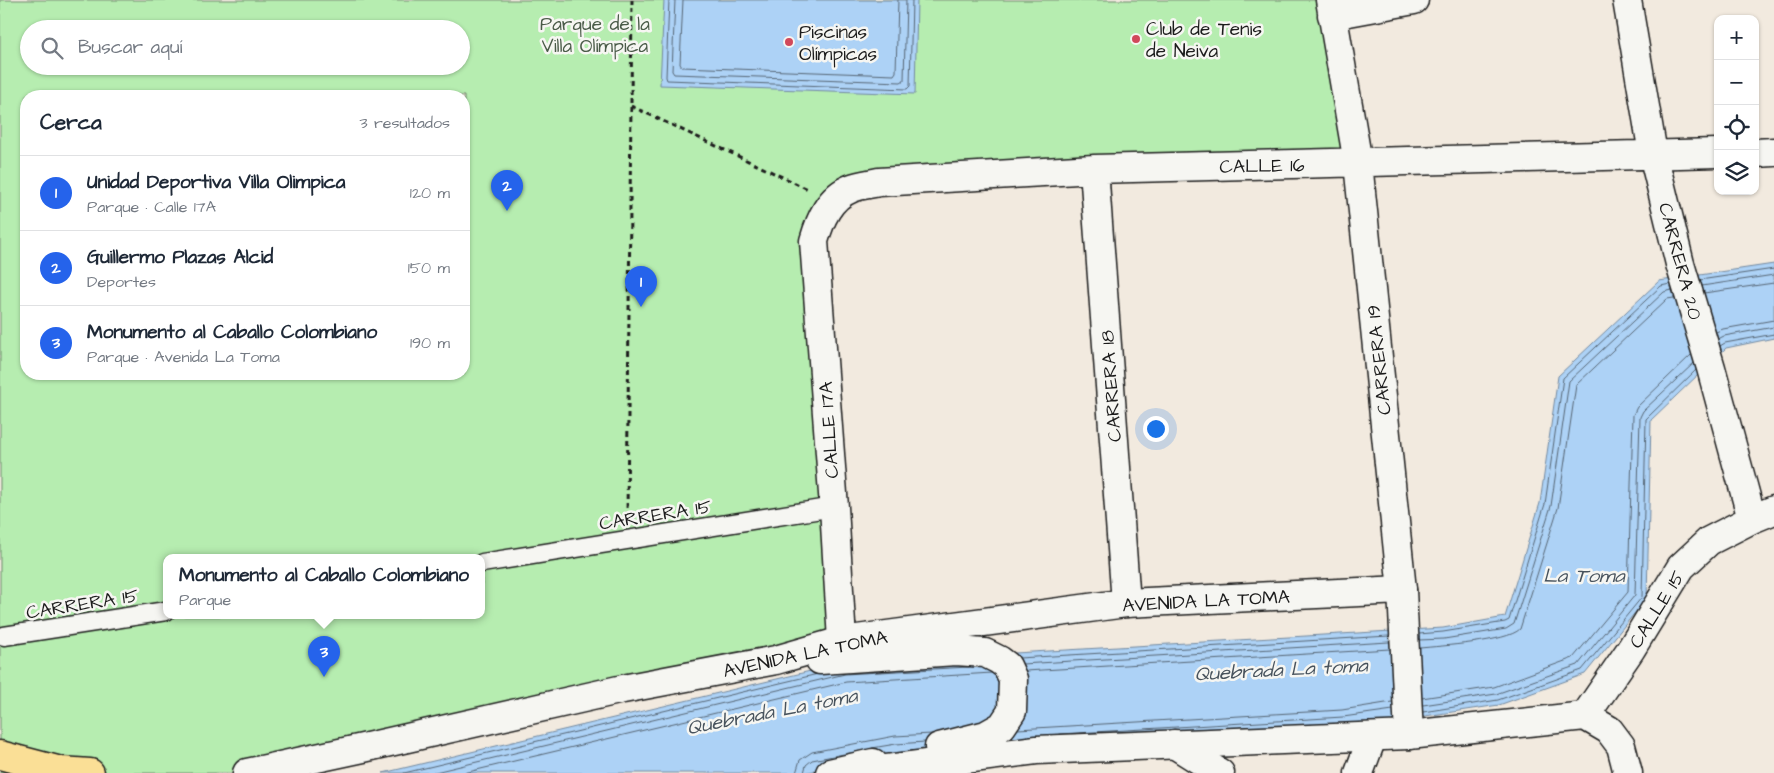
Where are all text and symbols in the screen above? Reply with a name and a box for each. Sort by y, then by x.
park label: Parque de la Villa Olímpica [540,11,650,60]
map controls [1714,15,1759,195]
button: + [1714,15,1759,60]
place label: Club de Tenis de Neiva [1146,16,1262,65]
place label: Piscinas Olímpicas [799,19,877,68]
search box [20,20,470,75]
marker: Club de Tenis de Neiva [1130,33,1142,45]
icon: search [38,34,66,62]
text: Buscar aquí [78,34,182,61]
marker: Piscinas Olímpicas [783,36,795,48]
button: − [1714,60,1759,105]
button: locate [1714,105,1759,150]
text: Cerca [40,108,102,137]
text: 3 resultados [359,112,450,134]
button: layers [1714,150,1759,195]
street label: CALLE 16 [1219,152,1305,181]
text: Unidad Deportiva Villa Olimpica [87,169,345,196]
pin: 2 [491,170,523,211]
text: 1 [55,182,57,204]
text: 120 m [410,182,450,204]
text: Parque · Calle 17A [87,196,216,218]
street label: CARRERA 20 [1651,200,1708,323]
text: Guillermo Plazas Alcid [87,244,273,271]
text: 2 [51,257,61,279]
text: 150 m [408,257,450,279]
pin: 1 [625,266,657,307]
text: Deportes [87,271,156,293]
street label: CARRERA 19 [1360,303,1399,416]
text: Monumento al Caballo Colombiano [87,319,377,346]
street label: CARRERA 18 [1094,329,1129,443]
text: 3 [52,332,60,354]
text: 190 m [410,332,450,354]
text: Parque · Avenida La Toma [87,346,280,368]
street label: CALLE 17A [813,381,846,479]
your location [1143,416,1169,442]
street label: CARRERA 15 [597,493,714,538]
popup [163,554,485,619]
text: Monumento al Caballo Colombiano [179,562,469,589]
water label: La Toma [1543,562,1626,590]
street label: CALLE 15 [1623,565,1692,654]
street label: CARRERA 15 [24,582,141,627]
street label: AVENIDA LA TOMA [1122,584,1290,619]
text: Parque [179,589,231,611]
street label: AVENIDA LA TOMA [721,624,890,685]
pin: 3 [308,636,340,677]
water label: Quebrada La toma [1194,651,1369,689]
water label: Quebrada La toma [684,682,861,742]

